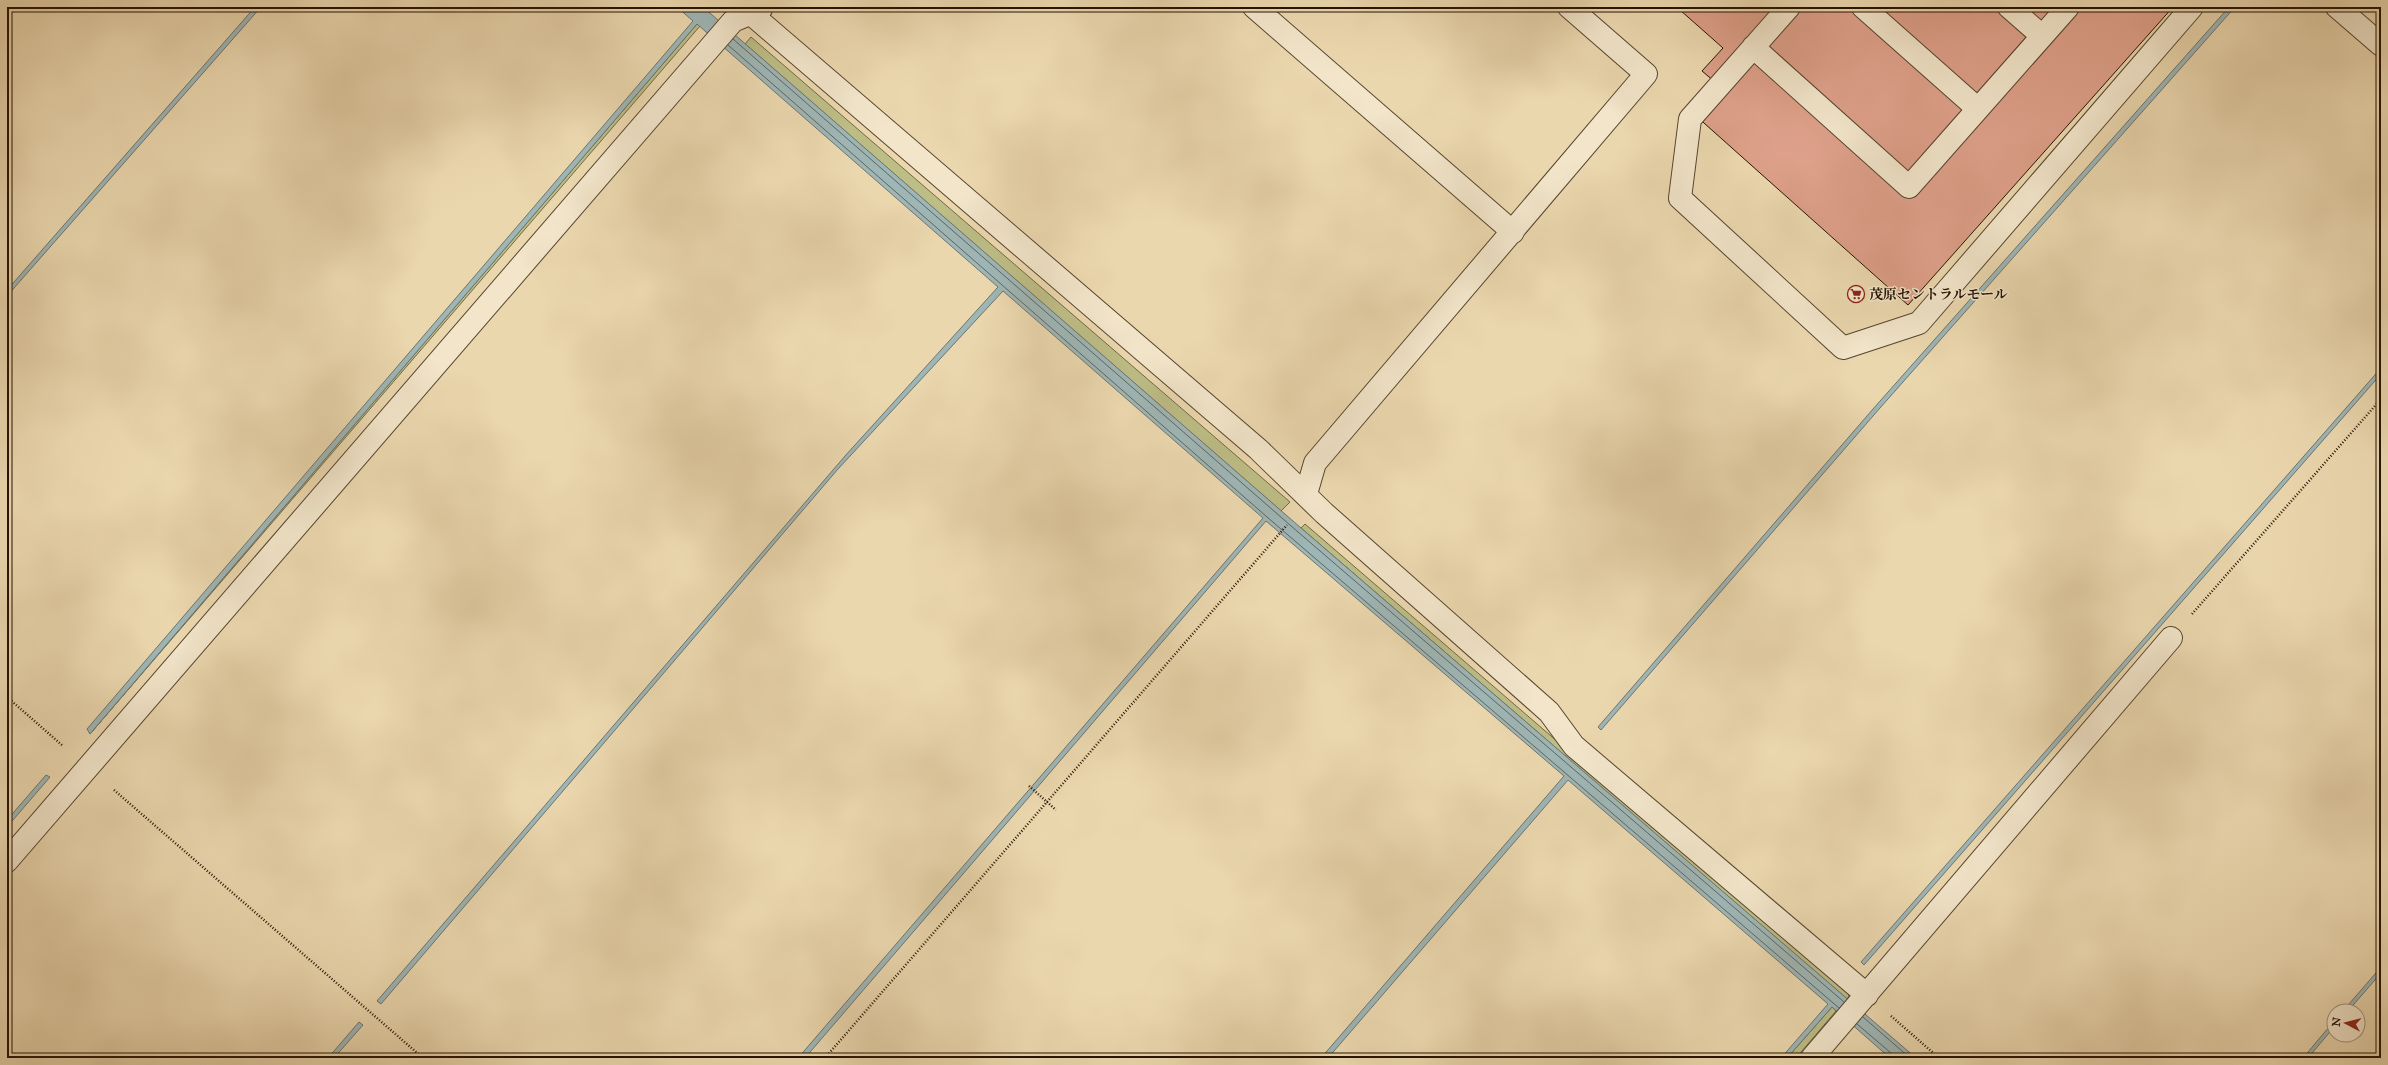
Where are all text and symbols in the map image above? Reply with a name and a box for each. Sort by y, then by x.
supermarket icon: 茂原セントラルモール [1846,284,1866,304]
place label: 茂原セントラルモール [1869,286,2008,303]
north arrow [2326,1003,2366,1043]
text: N [2330,1016,2344,1027]

